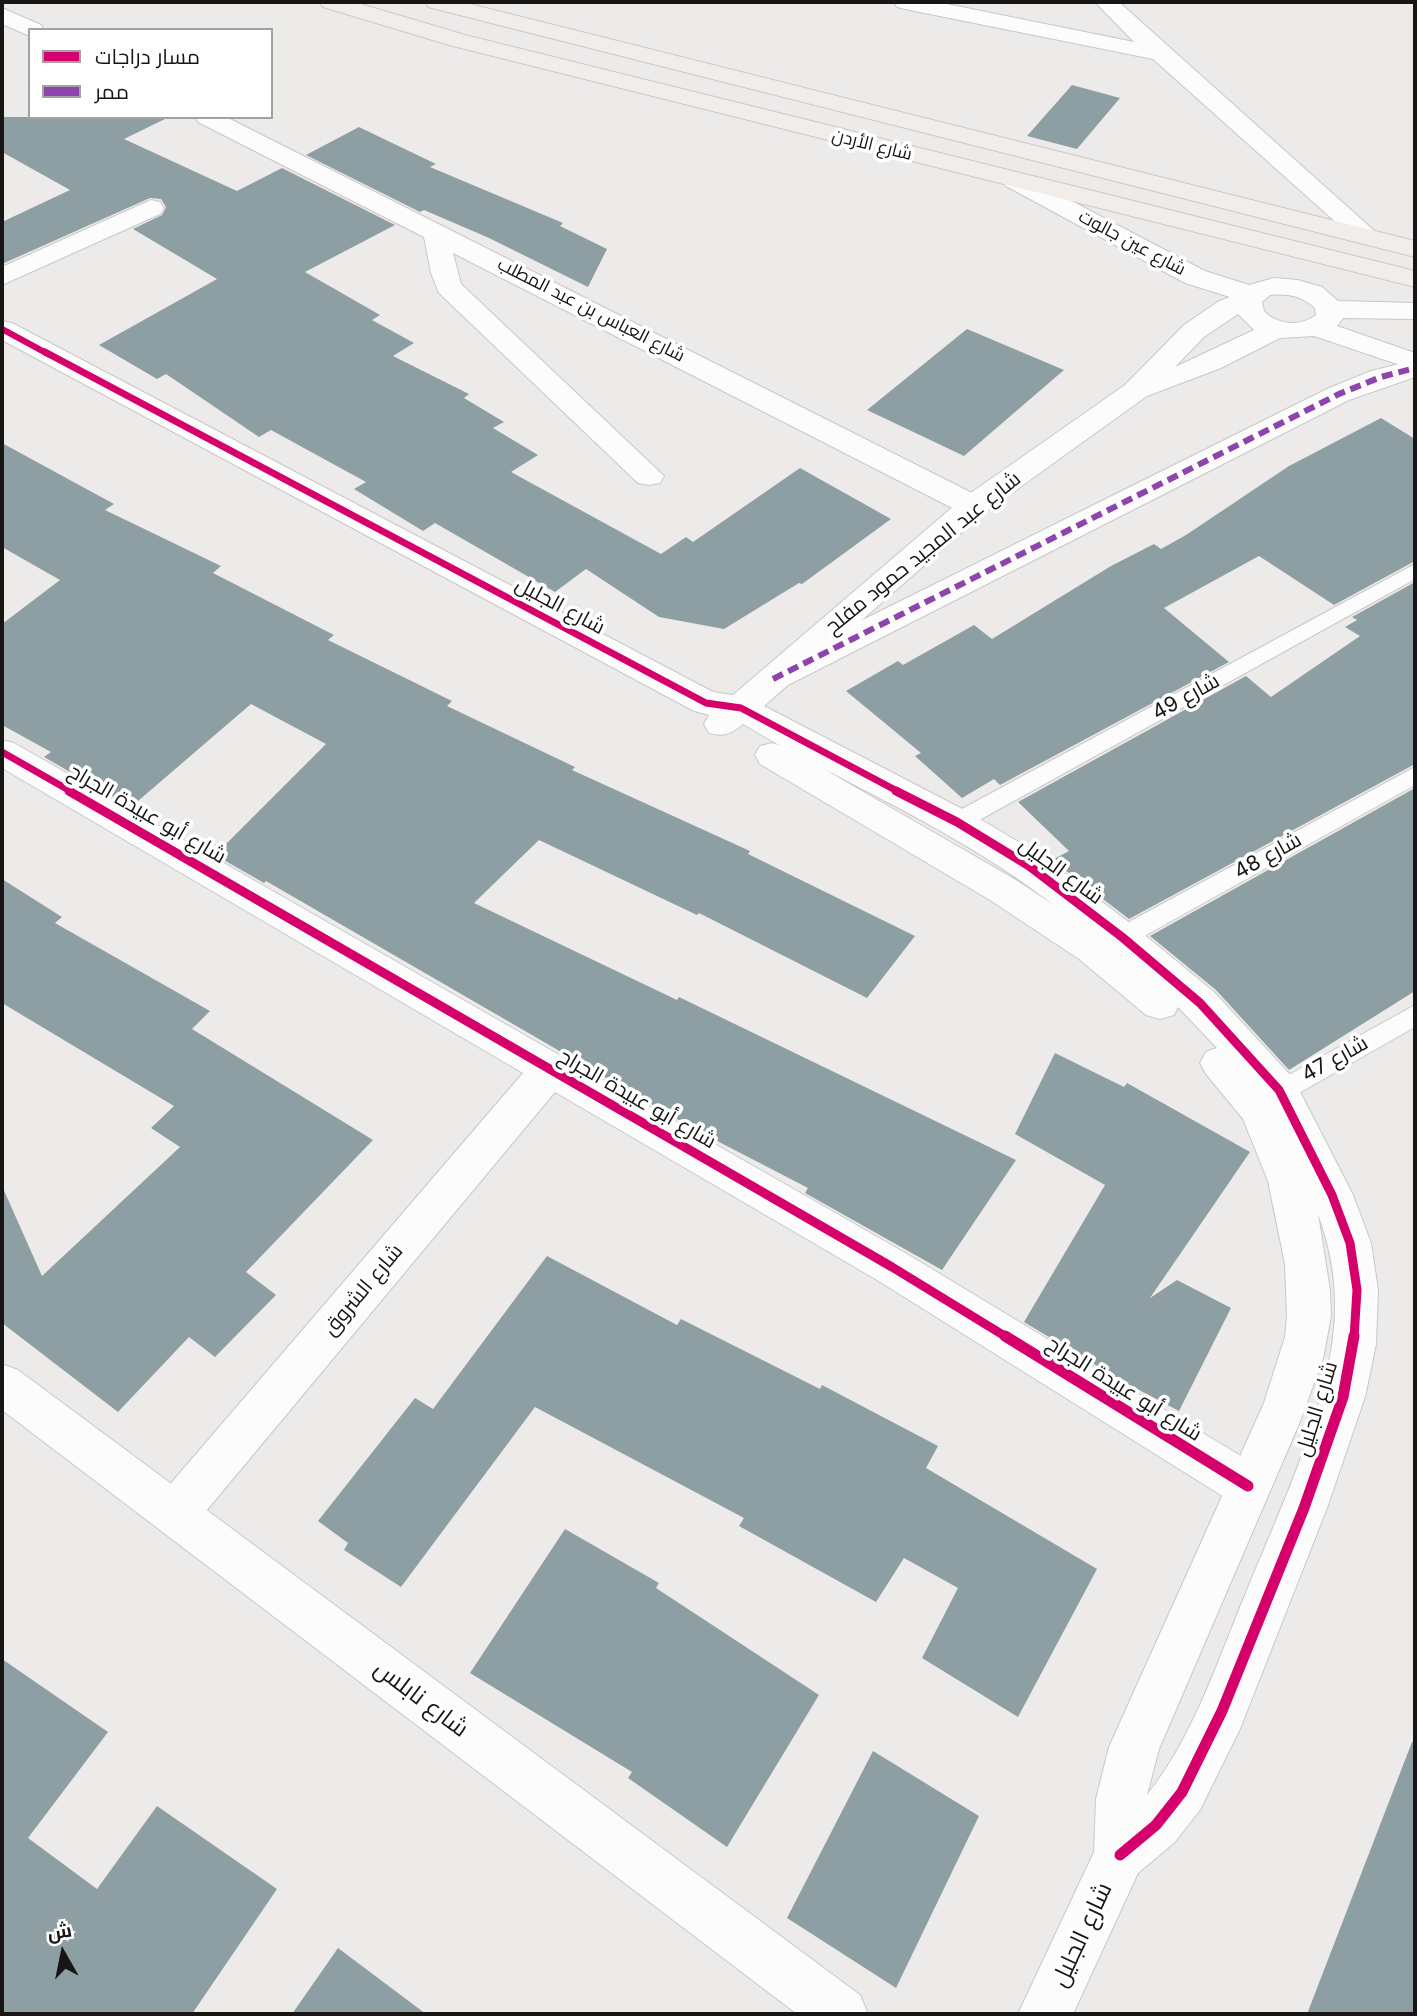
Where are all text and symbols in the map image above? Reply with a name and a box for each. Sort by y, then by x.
legend [28,28,273,119]
text: مسار دراجات [95,44,200,69]
text: ممر [95,79,129,104]
street label: شارع الأردن [830,125,914,165]
street label: شارع عين جالوت [1075,206,1189,280]
street label: شارع العباس بن عبد المطلب [494,253,688,367]
street label: شارع عبد المجيد حمود مفلح [820,466,1026,640]
street label: شارع الجليل [511,572,609,640]
street label: شارع 49 [1148,668,1224,726]
street label: شارع أبو عبيدة الجراح [64,759,230,869]
street label: شارع 48 [1230,827,1306,885]
street label: شارع الجليل [1014,832,1108,910]
street label: شارع 47 [1297,1031,1373,1087]
street label: شارع أبو عبيدة الجراح [554,1044,720,1154]
street label: شارع الشروق [317,1239,409,1341]
street label: شارع أبو عبيدة الجراح [1042,1331,1206,1447]
street label: شارع الجليل [1291,1358,1343,1460]
street label: شارع نابلس [368,1654,474,1744]
street label: شارع الجليل [1045,1878,1119,1992]
north arrow [28,1918,98,1988]
text: ش [46,1918,73,1945]

